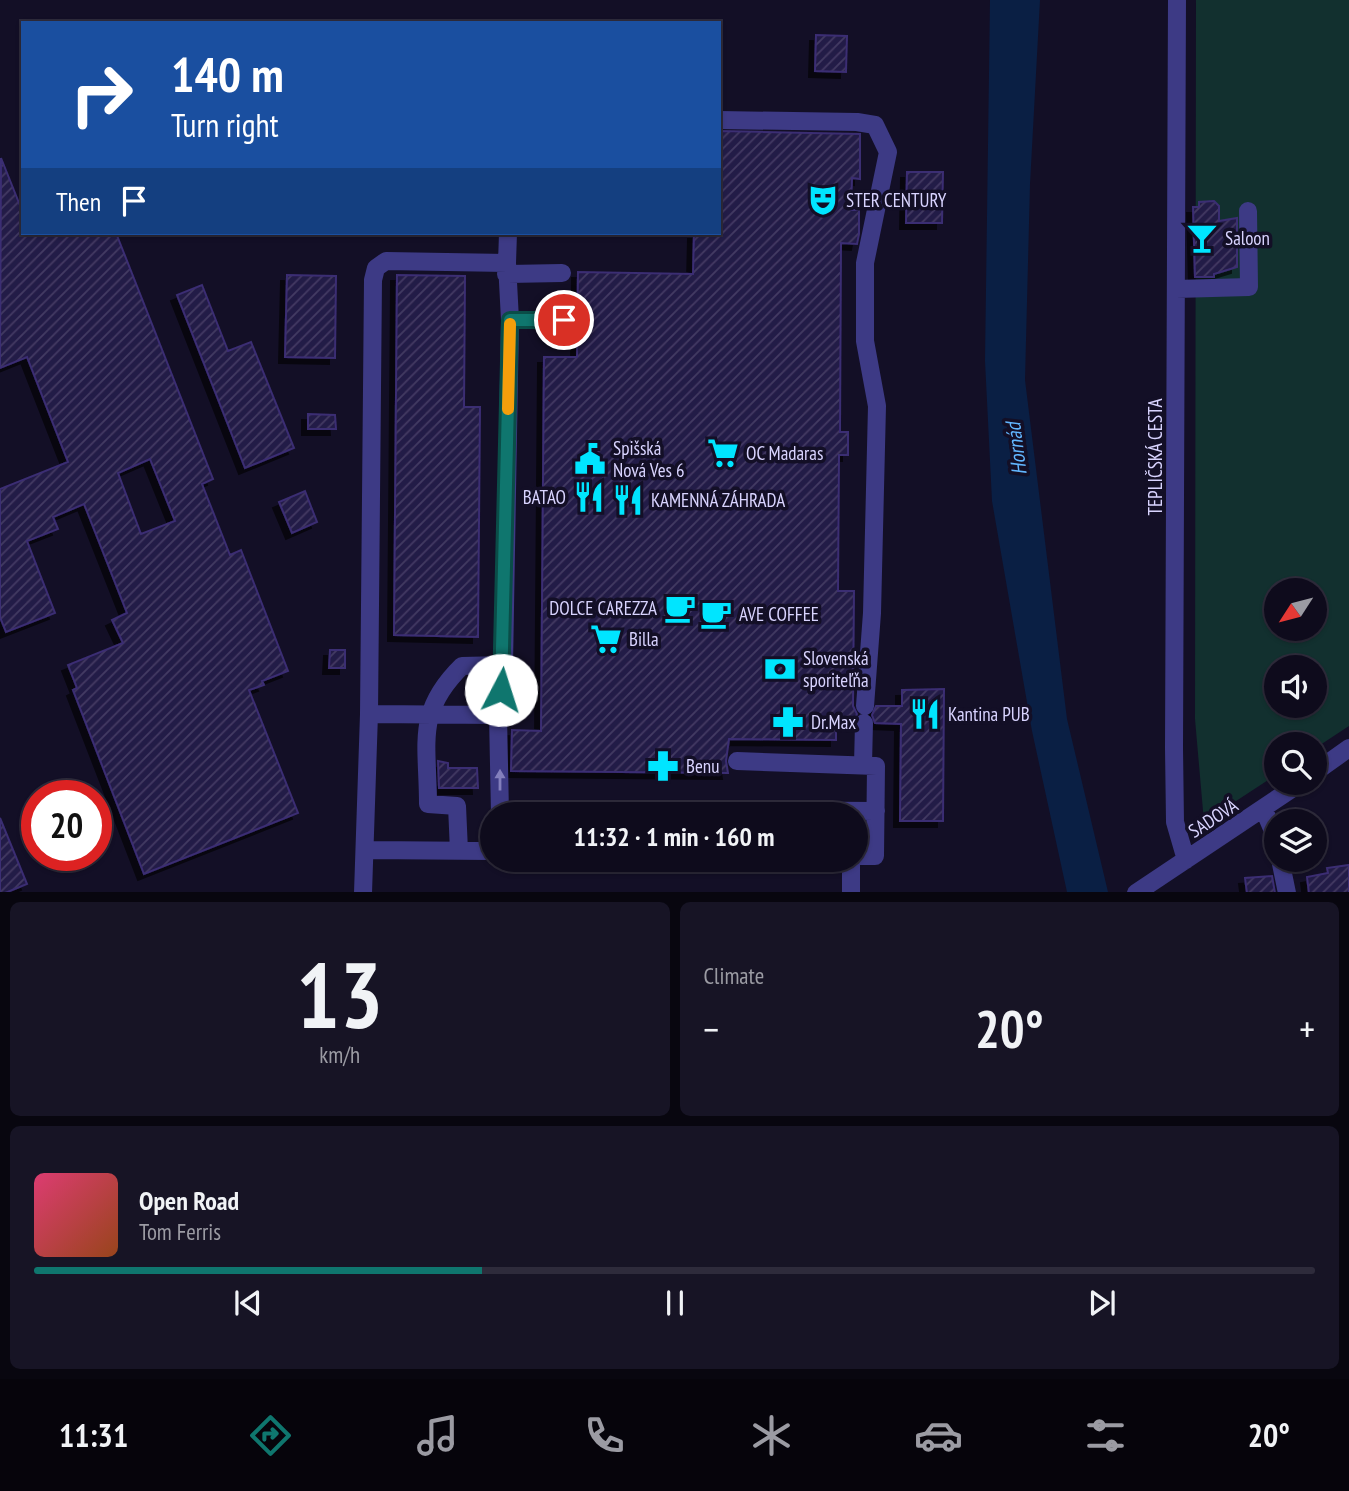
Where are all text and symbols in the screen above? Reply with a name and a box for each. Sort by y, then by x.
text: 140 m [171,42,284,106]
icon: right [56,49,147,140]
text: Turn right [171,104,279,146]
icon: arrive [115,182,153,220]
theatre icon: STER CENTURY [806,183,840,217]
text: Then [56,185,101,218]
place label: STER CENTURY [846,188,947,212]
bar icon: Saloon [1185,221,1219,255]
place label: Saloon [1225,226,1270,250]
pin [534,290,594,350]
icon: arrive [545,301,583,339]
street label: TEPLIČSKÁ CESTA [1143,398,1167,516]
water label: Hornád [999,418,1033,477]
place label: Spišská Nová Ves 6 [613,436,685,482]
supermarket icon: OC Madaras [706,436,740,470]
place label: OC Madaras [746,441,823,465]
public building icon: Spišská Nová Ves 6 [573,442,607,476]
restaurant icon: BATAO [572,480,606,514]
restaurant icon: KAMENNÁ ZÁHRADA [611,483,645,517]
place label: BATAO [523,485,566,509]
place label: KAMENNÁ ZÁHRADA [651,488,785,512]
north arrow [1264,578,1326,640]
map controls [1264,578,1327,872]
cafe icon: DOLCE CAREZZA [663,591,697,625]
place label: DOLCE CAREZZA [549,596,657,620]
cafe icon: AVE COFFEE [699,597,733,631]
place label: AVE COFFEE [739,602,819,626]
supermarket icon: Billa [589,622,623,656]
place label: Billa [629,627,659,651]
place label: Slovenská sporiteľňa [803,646,869,692]
bank icon: Slovenská sporiteľňa [763,652,797,686]
position arrow [464,653,538,727]
button: sound [1264,655,1327,718]
restaurant icon: Kantina PUB [908,697,942,731]
place label: Kantina PUB [948,702,1030,726]
pharmacy icon: Dr.Max [771,705,805,739]
place label: Dr.Max [811,710,856,734]
button: search [1264,732,1327,795]
pharmacy icon: Benu [646,749,680,783]
place label: Benu [686,754,719,778]
one-way arrow [494,768,506,790]
speed limit sign: 20 [21,780,112,871]
street label: SADOVÁ [1184,793,1242,843]
button: layers [1264,809,1327,872]
text: 11:32 · 1 min · 160 m [574,820,774,853]
text: 13 [296,935,383,1053]
text: Climate [704,961,764,990]
text: 20° [975,995,1044,1062]
text: − [704,1004,719,1053]
text: + [1299,1004,1315,1053]
text: km/h [319,1040,360,1069]
text: Open Road [139,1184,239,1217]
text: Tom Ferris [139,1217,221,1246]
icon: previous [229,1284,267,1322]
icon: pause [656,1284,694,1322]
icon: next [1083,1284,1121,1322]
icon: directions [246,1411,295,1460]
icon: music [413,1411,462,1460]
icon: phone [580,1411,629,1460]
icon: climate [747,1411,796,1460]
icon: car [914,1411,963,1460]
icon: filters [1081,1411,1130,1460]
text: 11:31 [59,1414,128,1456]
text: 20° [1248,1414,1290,1456]

